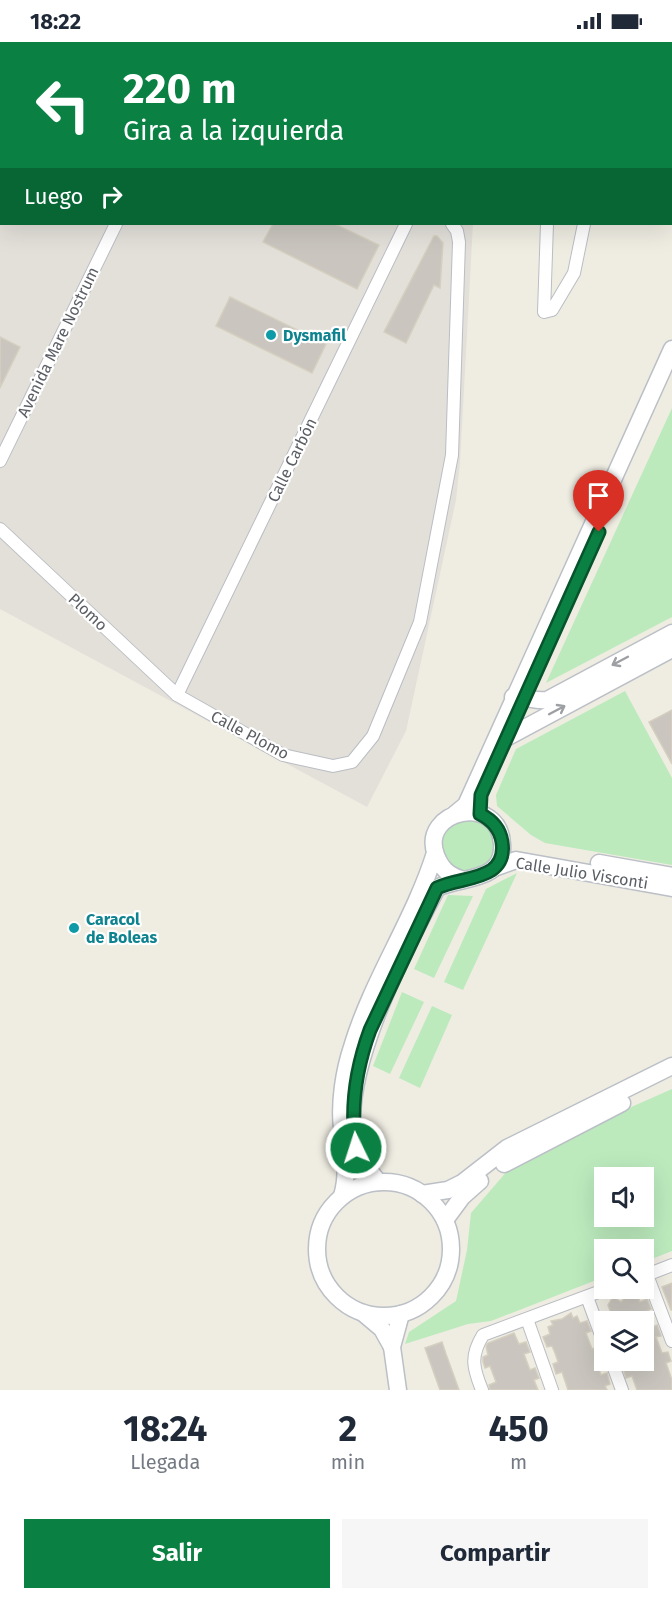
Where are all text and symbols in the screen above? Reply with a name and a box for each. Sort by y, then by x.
text: 18:22 [30,8,81,35]
text: 220 m [123,64,236,114]
icon: left [24,66,102,144]
text: Gira a la izquierda [123,115,344,147]
icon: right [95,180,128,213]
text: Luego [24,183,83,210]
street label: Avenida Mare Nostrum [13,264,103,420]
place label: Dysmafil [283,326,346,345]
marker: Dysmafil [264,328,278,342]
street label: Calle Carbón [263,415,321,505]
pin [573,470,624,532]
icon: arrive [582,479,615,512]
street label: Plomo [65,589,111,635]
one-way arrow [612,656,630,667]
one-way arrow [548,704,566,715]
street label: Calle Plomo [208,706,292,764]
street label: Calle Julio Visconti [514,853,650,893]
place label: Caracol de Boleas [86,910,157,947]
marker: Caracol de Boleas [67,921,81,935]
position arrow [324,1116,388,1180]
map controls [594,1167,654,1371]
button: sound [594,1167,654,1227]
button: search [594,1239,654,1299]
button: layers [594,1311,654,1371]
text: 18:24 [123,1407,207,1451]
text: 2 [339,1407,357,1451]
text: 450 [488,1407,549,1451]
text: Llegada [130,1450,200,1474]
text: min [331,1450,365,1474]
text: m [510,1450,527,1474]
button: Salir [24,1519,330,1588]
button: Compartir [342,1519,648,1588]

